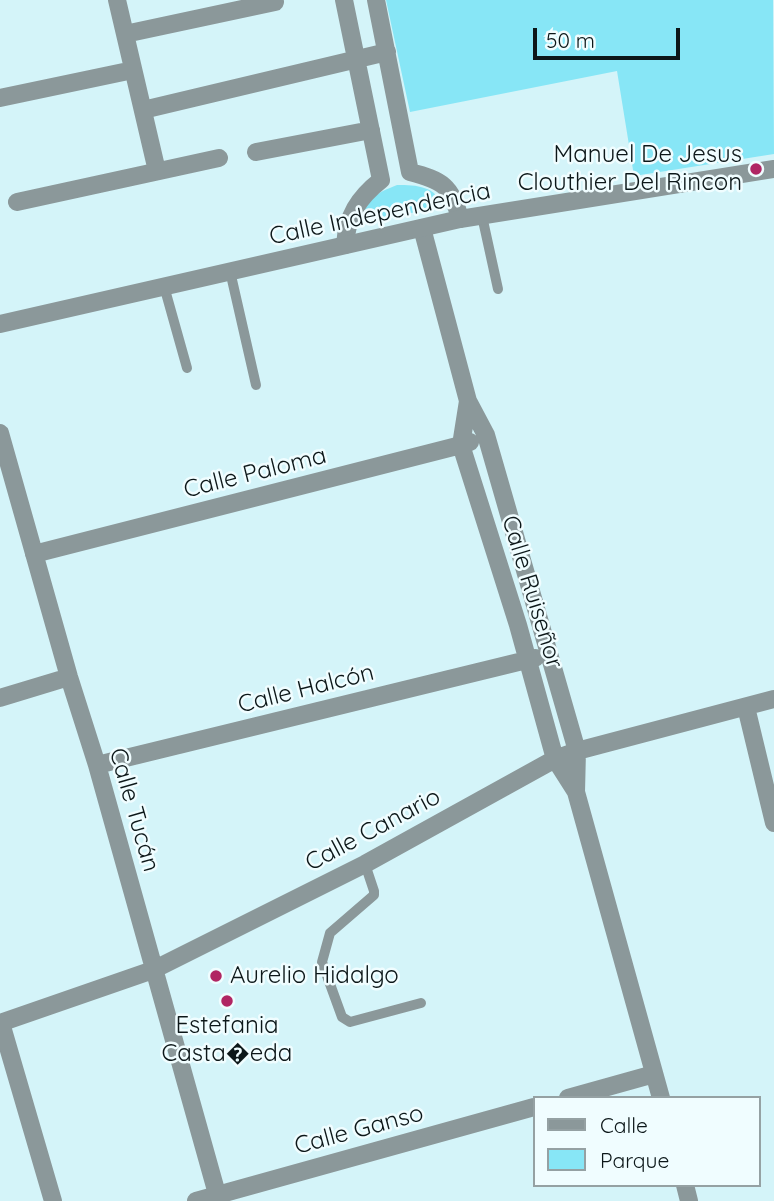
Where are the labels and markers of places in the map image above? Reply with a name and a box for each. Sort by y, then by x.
place label: Manuel De Jesus Clouthier Del Rincon [518,141,742,197]
marker: Manuel De Jesus Clouthier Del Rincon [748,161,764,177]
place label: Aurelio Hidalgo [230,962,399,990]
marker: Aurelio Hidalgo [208,968,224,984]
marker: Estefania Casta�eda [219,993,235,1009]
place label: Estefania Casta�eda [162,1012,292,1068]

